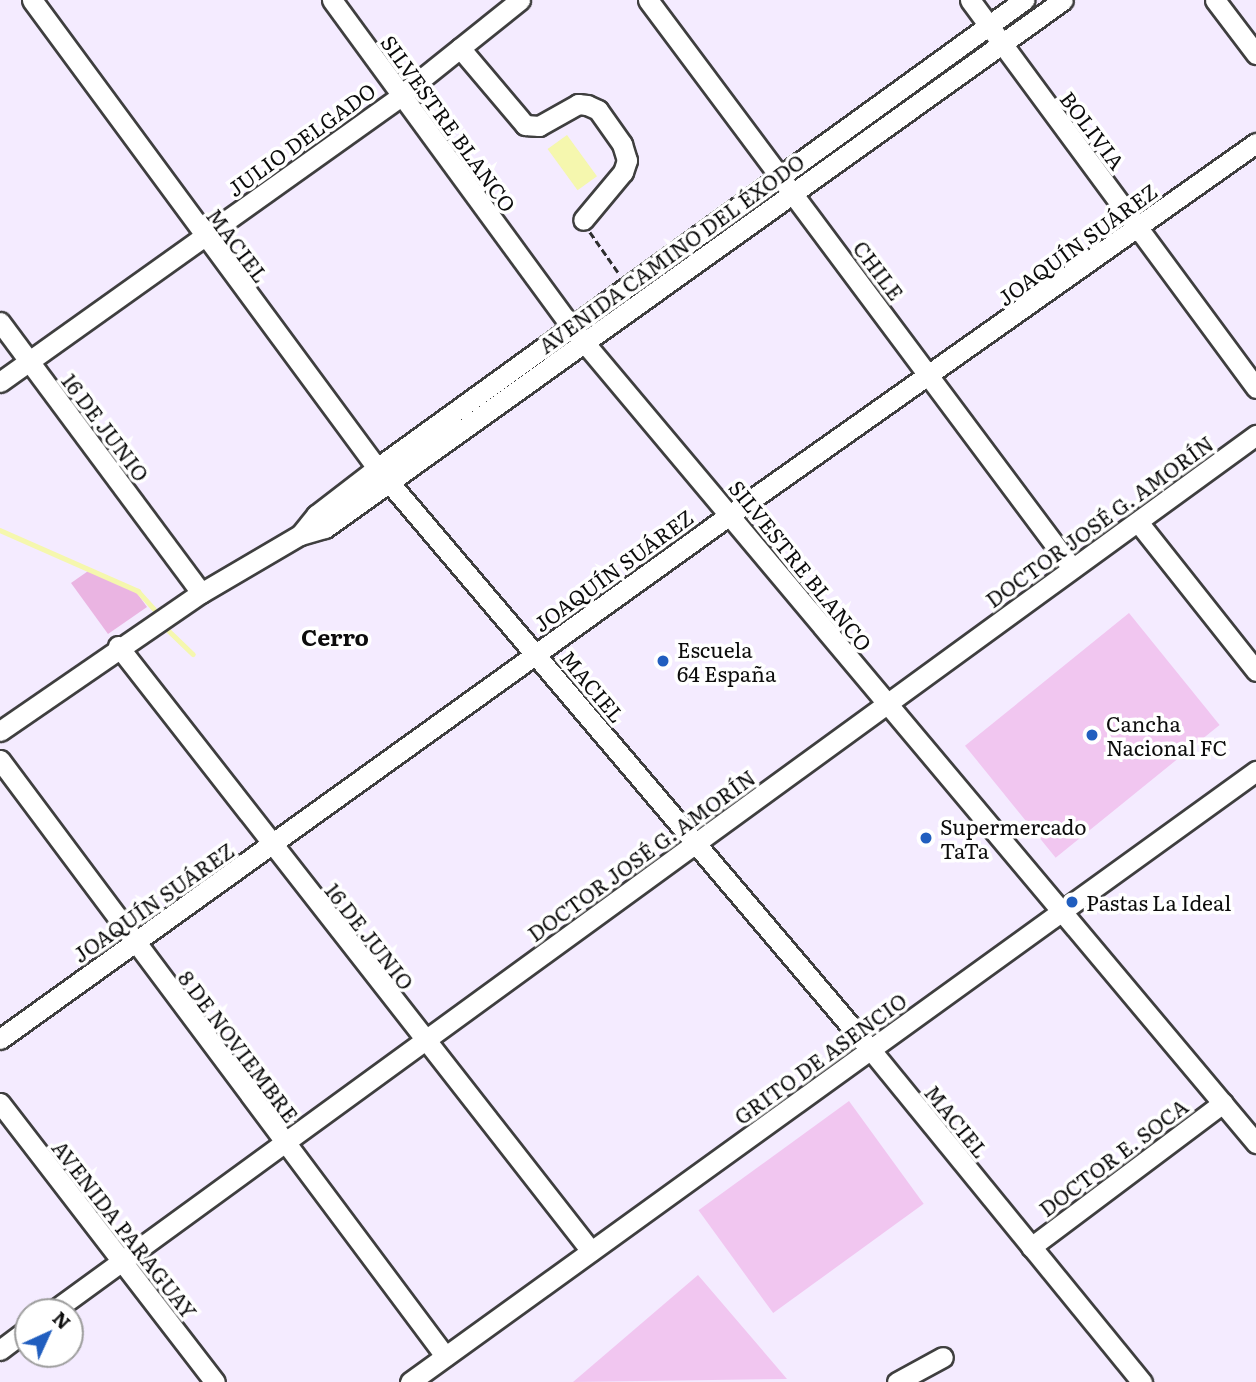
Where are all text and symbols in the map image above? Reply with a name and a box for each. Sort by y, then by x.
street label: SILVESTRE BLANCO [376,30,522,216]
street label: JULIO DELGADO [222,77,380,201]
street label: BOLIVIA [1055,86,1131,174]
street label: AVENIDA CAMINO DEL ÉXODO [533,148,809,358]
street label: JOAQUÍN SUÁREZ [992,178,1162,310]
street label: MACIEL [202,203,274,287]
street label: CHILE [849,235,909,305]
street label: 16 DE JUNIO [57,368,155,486]
street label: DOCTOR JOSÉ G. AMORÍN [980,430,1218,612]
street label: SILVESTRE BLANCO [724,475,878,655]
street label: JOAQUÍN SUÁREZ [528,504,698,636]
district label: Cerro [301,622,369,650]
place label: Escuela 64 España [677,636,776,686]
street label: MACIEL [556,645,630,727]
marker: Escuela 64 España [655,653,671,669]
place label: Cancha Nacional FC [1106,710,1227,760]
marker: Cancha Nacional FC [1084,727,1100,743]
street label: DOCTOR JOSÉ G. AMORÍN [522,764,760,946]
place label: Supermercado TaTa [940,813,1087,863]
marker: Supermercado TaTa [918,830,934,846]
street label: JOAQUÍN SUÁREZ [68,837,238,967]
street label: 16 DE JUNIO [321,878,419,994]
place label: Pastas La Ideal [1086,889,1231,915]
marker: Pastas La Ideal [1064,894,1080,910]
street label: 8 DE NOVIEMBRE [174,965,304,1127]
street label: GRITO DE ASENCIO [729,987,911,1129]
street label: MACIEL [920,1080,994,1162]
street label: DOCTOR E. SOCA [1034,1093,1192,1221]
street label: AVENIDA PARAGUAY [48,1135,202,1323]
north arrow [14,1298,84,1368]

